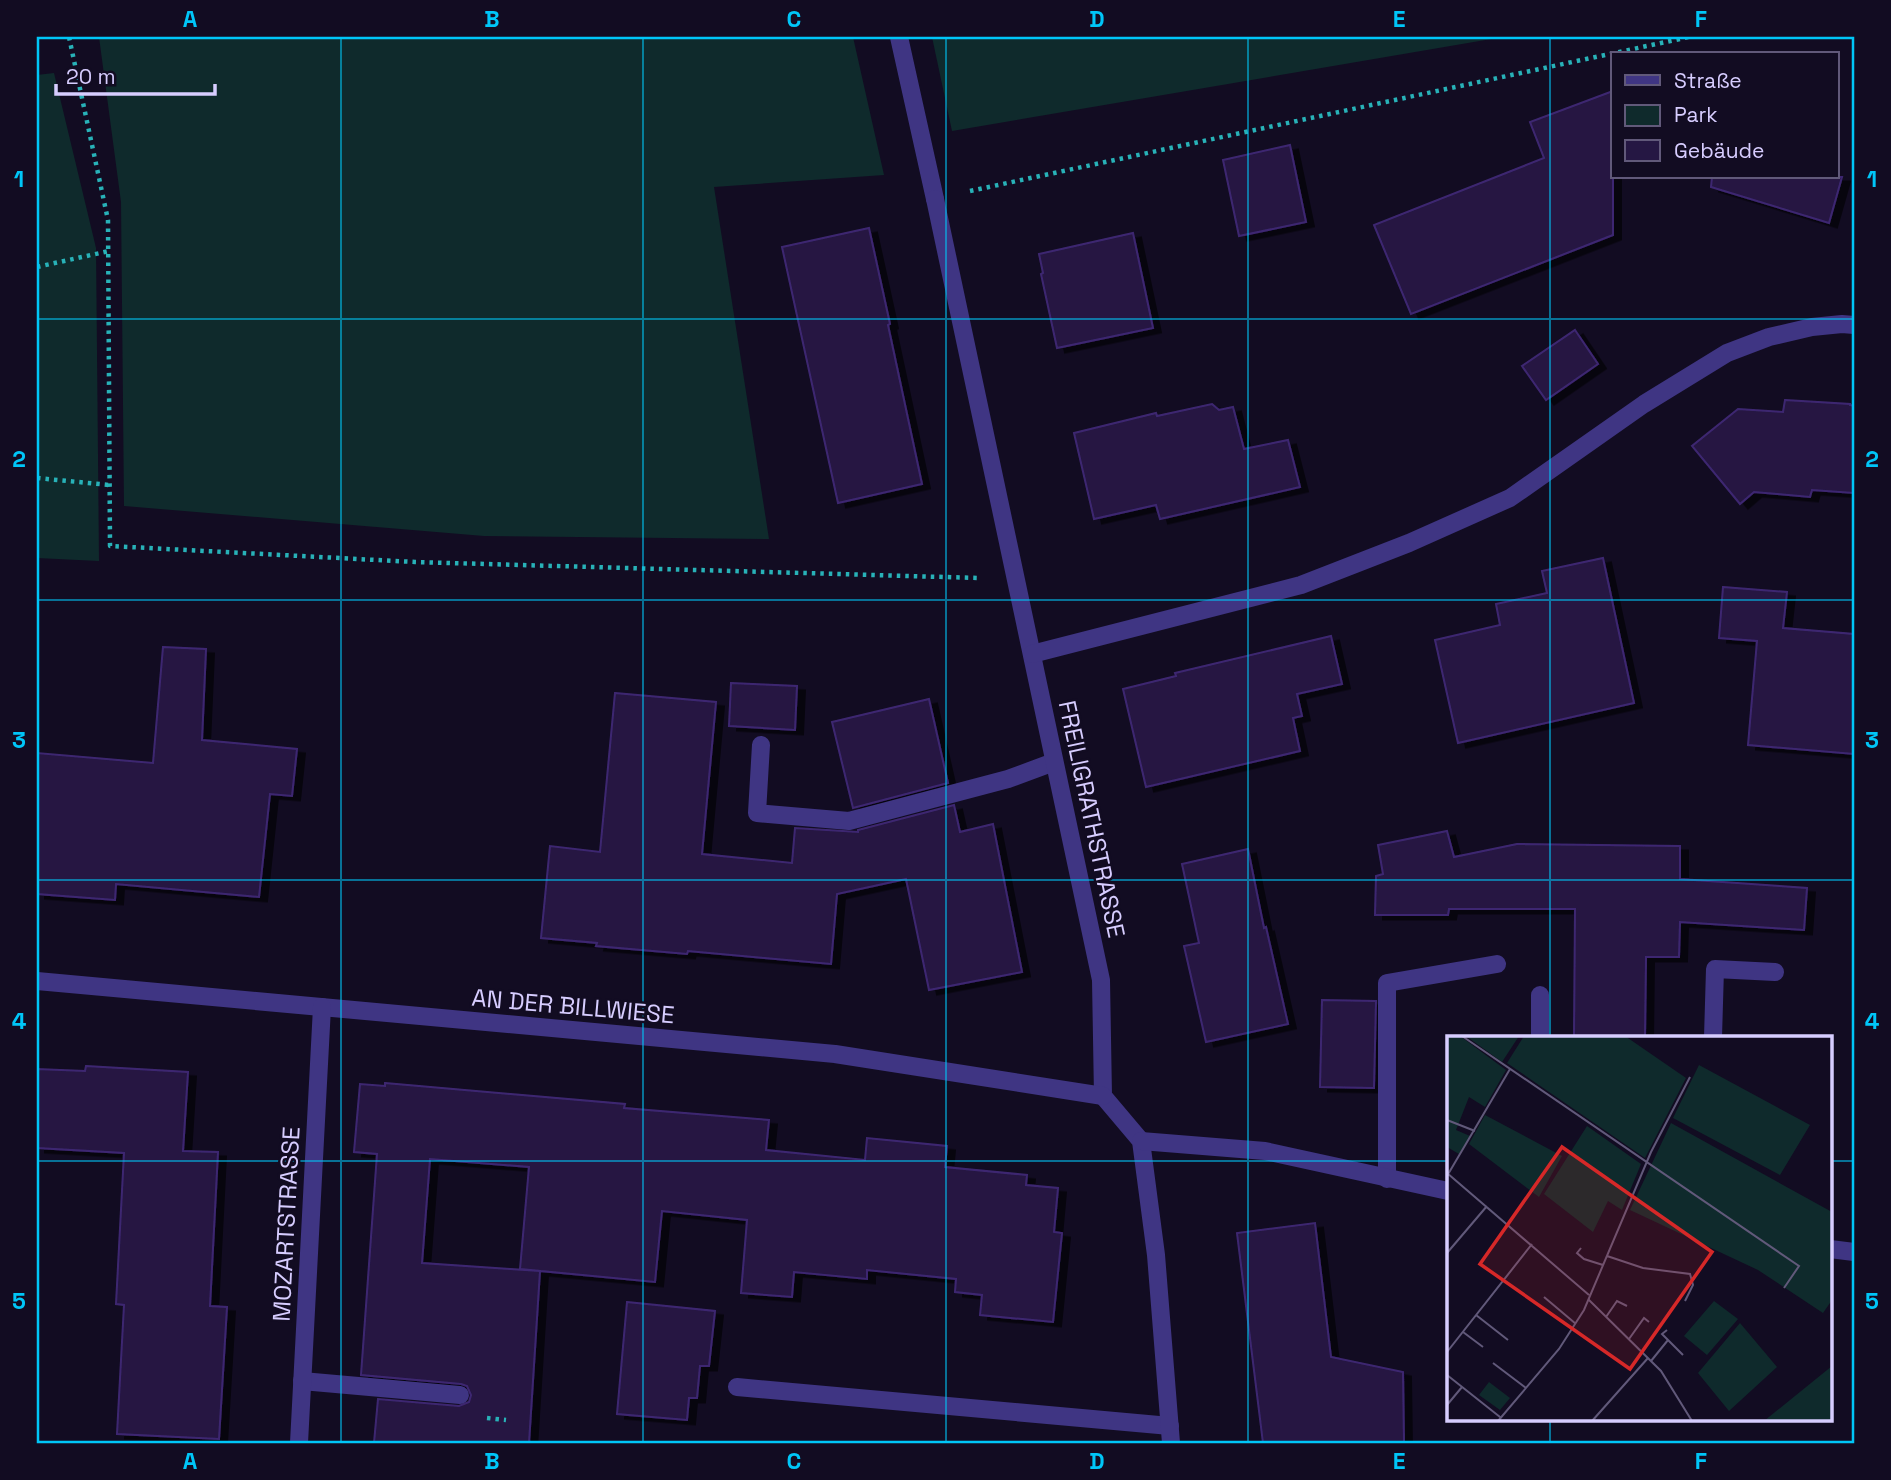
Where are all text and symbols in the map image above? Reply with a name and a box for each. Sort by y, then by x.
text: A [183,4,198,34]
text: B [484,4,500,34]
text: C [787,4,801,34]
text: D [1089,4,1105,34]
text: E [1393,4,1405,34]
text: F [1695,4,1707,34]
scale bar [56,52,215,96]
legend [1611,52,1839,178]
text: 20 m [66,63,116,90]
text: Straße [1674,67,1742,94]
text: Park [1674,101,1718,128]
text: Gebäude [1674,137,1764,164]
text: 1 [14,164,24,194]
text: 1 [1867,164,1877,194]
text: 2 [12,444,26,474]
text: 2 [1865,444,1879,474]
street label: FREILIGRATHSTRASSE [1052,698,1132,940]
text: 3 [12,725,26,755]
text: 3 [1865,725,1879,755]
street label: AN DER BILLWIESE [470,982,676,1030]
text: 4 [12,1006,27,1036]
text: 4 [1865,1006,1880,1036]
inset map [1447,1036,1832,1420]
street label: MOZARTSTRASSE [265,1126,307,1322]
text: 5 [12,1286,26,1316]
text: 5 [1865,1286,1879,1316]
text: A [183,1446,198,1476]
text: B [484,1446,500,1476]
text: C [787,1446,801,1476]
text: D [1089,1446,1105,1476]
text: E [1393,1446,1405,1476]
text: F [1695,1446,1707,1476]

